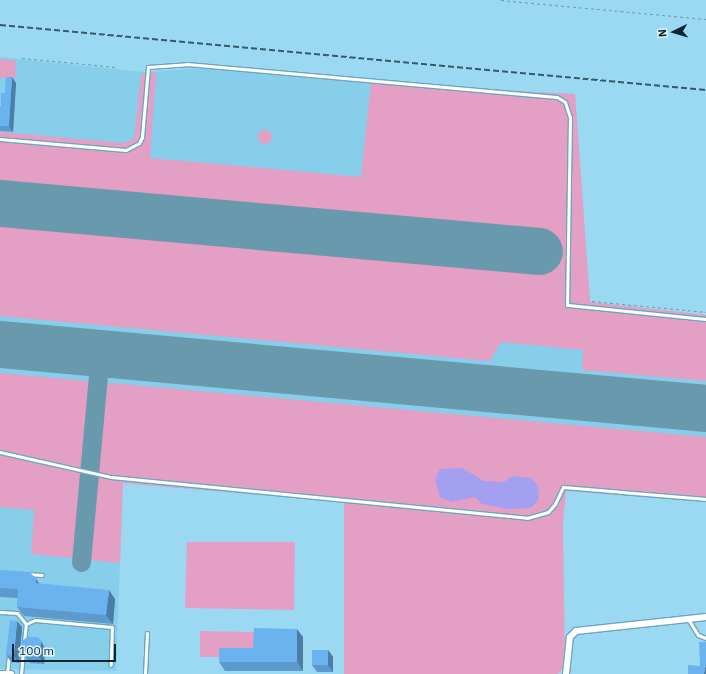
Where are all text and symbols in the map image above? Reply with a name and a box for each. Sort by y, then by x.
north arrow [654,12,694,52]
text: N [655,28,669,38]
scale bar [14,636,118,662]
text: 100 m [19,643,54,658]

